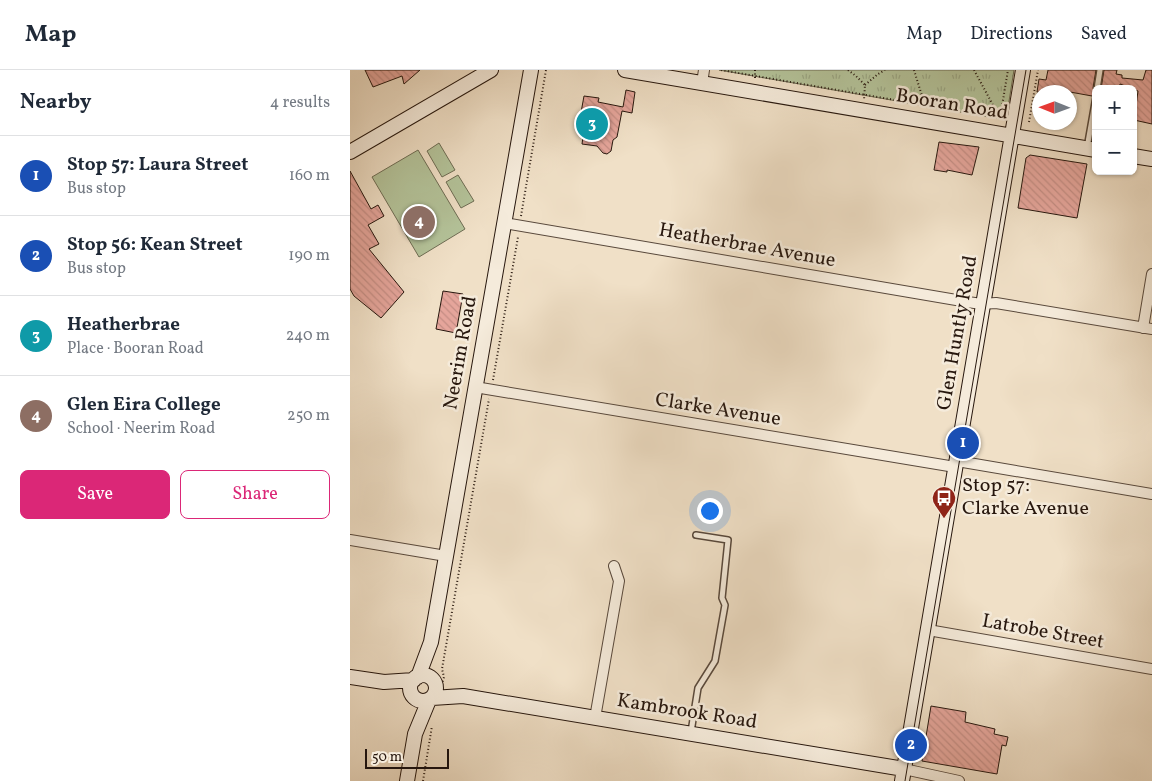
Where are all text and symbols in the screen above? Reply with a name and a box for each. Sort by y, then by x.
text: Map [25,18,76,52]
text: Map [906,22,942,47]
text: Directions [970,22,1053,47]
text: Saved [1081,22,1127,47]
street label: Booran Road [894,82,1010,128]
north arrow [1032,85,1077,130]
map controls [1092,85,1137,175]
button: + [1092,85,1137,130]
text: Nearby [20,88,91,117]
text: 4 results [270,92,330,114]
pin: 3 [576,105,608,143]
button: − [1092,130,1137,175]
text: Stop 57: Laura Street [67,152,248,178]
text: 1 [33,165,39,187]
text: 160 m [289,165,330,187]
text: Bus stop [67,178,126,200]
pin: 4 [403,203,435,241]
street label: Heatherbrae Avenue [656,217,838,275]
text: Stop 56: Kean Street [67,232,243,258]
text: 2 [32,245,40,267]
text: 190 m [288,245,330,267]
street label: Glen Huntly Road [931,253,985,413]
text: Bus stop [67,258,126,280]
street label: Neerim Road [437,294,485,412]
text: Heatherbrae [67,312,180,338]
text: 3 [32,325,40,347]
text: 240 m [286,325,330,347]
text: Place · Booran Road [67,338,204,360]
street label: Clarke Avenue [653,386,783,434]
text: Glen Eira College [67,392,221,418]
text: 4 [31,405,41,427]
text: 250 m [287,405,330,427]
text: School · Neerim Road [67,418,215,440]
pin: 1 [947,424,979,462]
button: Save [20,470,170,519]
button: Share [180,470,330,519]
place label: Stop 57: Clarke Avenue [962,472,1089,523]
bus stop icon: Stop 57: Clarke Avenue [931,485,957,519]
your location [697,498,723,524]
street label: Latrobe Street [980,607,1106,657]
street label: Kambrook Road [615,687,759,737]
pin: 2 [895,726,927,764]
scale bar [365,746,449,769]
text: 50 m [372,748,402,767]

